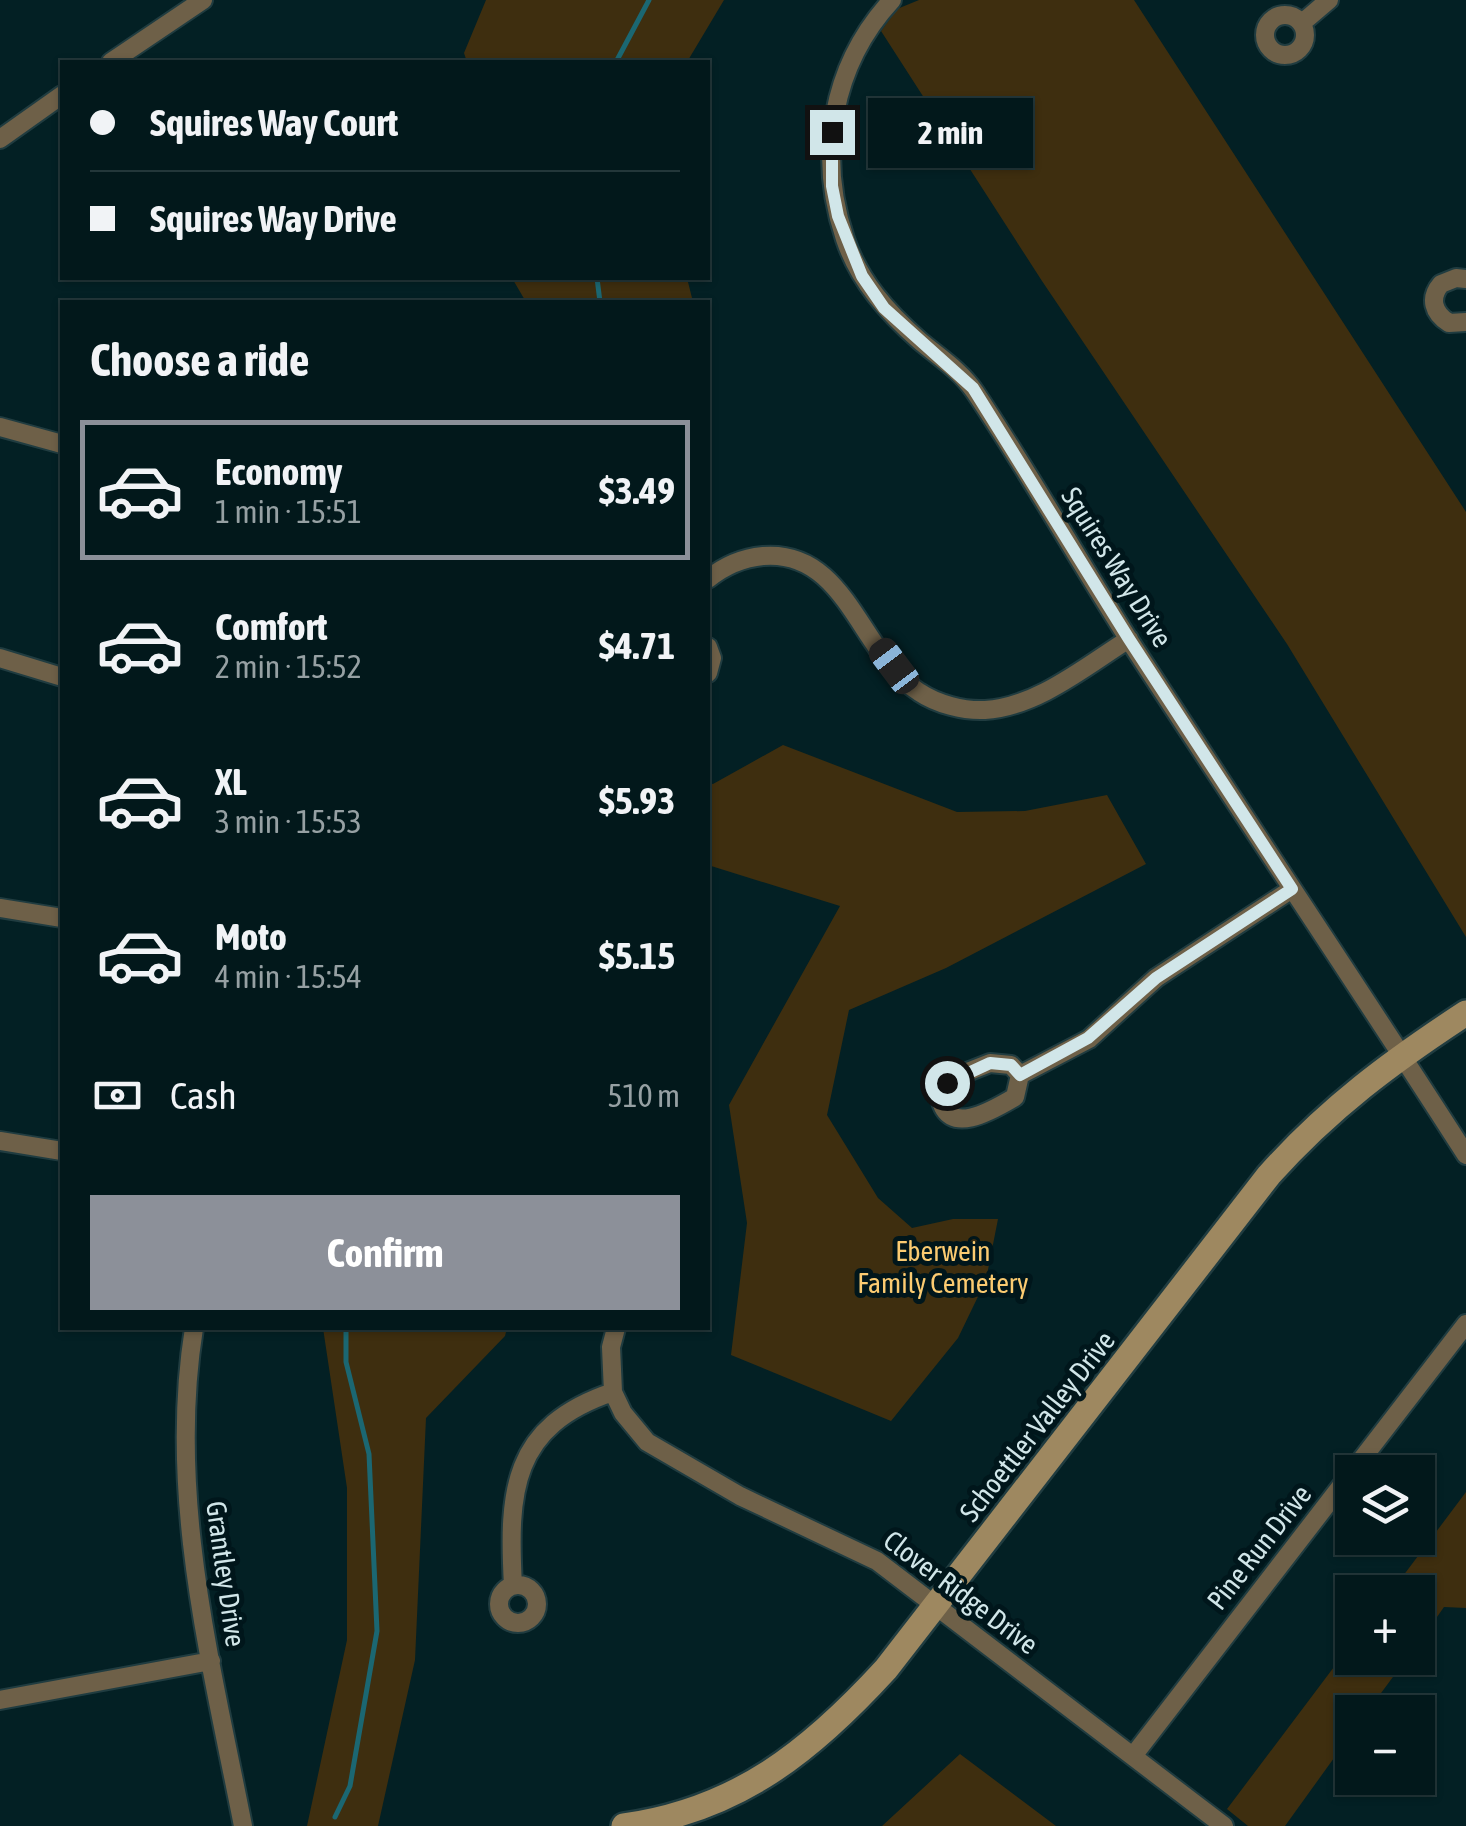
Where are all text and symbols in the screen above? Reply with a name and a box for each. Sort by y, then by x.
callout: 2 min [867,97,1032,167]
text: Squires Way Court [150,101,398,144]
route end [810,110,855,155]
text: 2 min [918,114,983,151]
text: Squires Way Drive [150,197,397,240]
text: Choose a ride [90,334,309,386]
icon: car [95,445,185,535]
text: Economy [215,450,342,493]
text: $3.49 [599,469,675,512]
street label: Squires Way Drive [1055,481,1179,653]
text: 1 min · 15:51 [215,493,362,530]
icon: car [95,600,185,690]
text: Comfort [215,605,327,648]
text: $4.71 [599,624,675,667]
car [864,633,924,699]
text: 2 min · 15:52 [215,648,362,685]
icon: car [95,755,185,845]
text: XL [215,760,247,803]
text: $5.93 [599,779,675,822]
text: 3 min · 15:53 [215,803,362,840]
icon: car [95,910,185,1000]
text: Moto [215,915,287,958]
text: $5.15 [599,934,675,977]
text: 4 min · 15:54 [215,958,362,995]
route start [925,1061,970,1106]
icon: cash [90,1068,145,1123]
text: Cash [170,1074,237,1117]
text: 510 m [607,1077,680,1114]
button: Confirm [90,1195,680,1310]
park label: Eberwein Family Cemetery [857,1235,1029,1299]
street label: Schoettler Valley Drive [953,1325,1121,1527]
map controls [1335,1455,1435,1795]
button: layers [1335,1455,1435,1555]
street label: Pine Run Drive [1201,1478,1317,1616]
street label: Grantley Drive [200,1499,252,1649]
street label: Clover Ridge Drive [878,1524,1044,1660]
button: + [1335,1575,1435,1675]
button: − [1335,1695,1435,1795]

